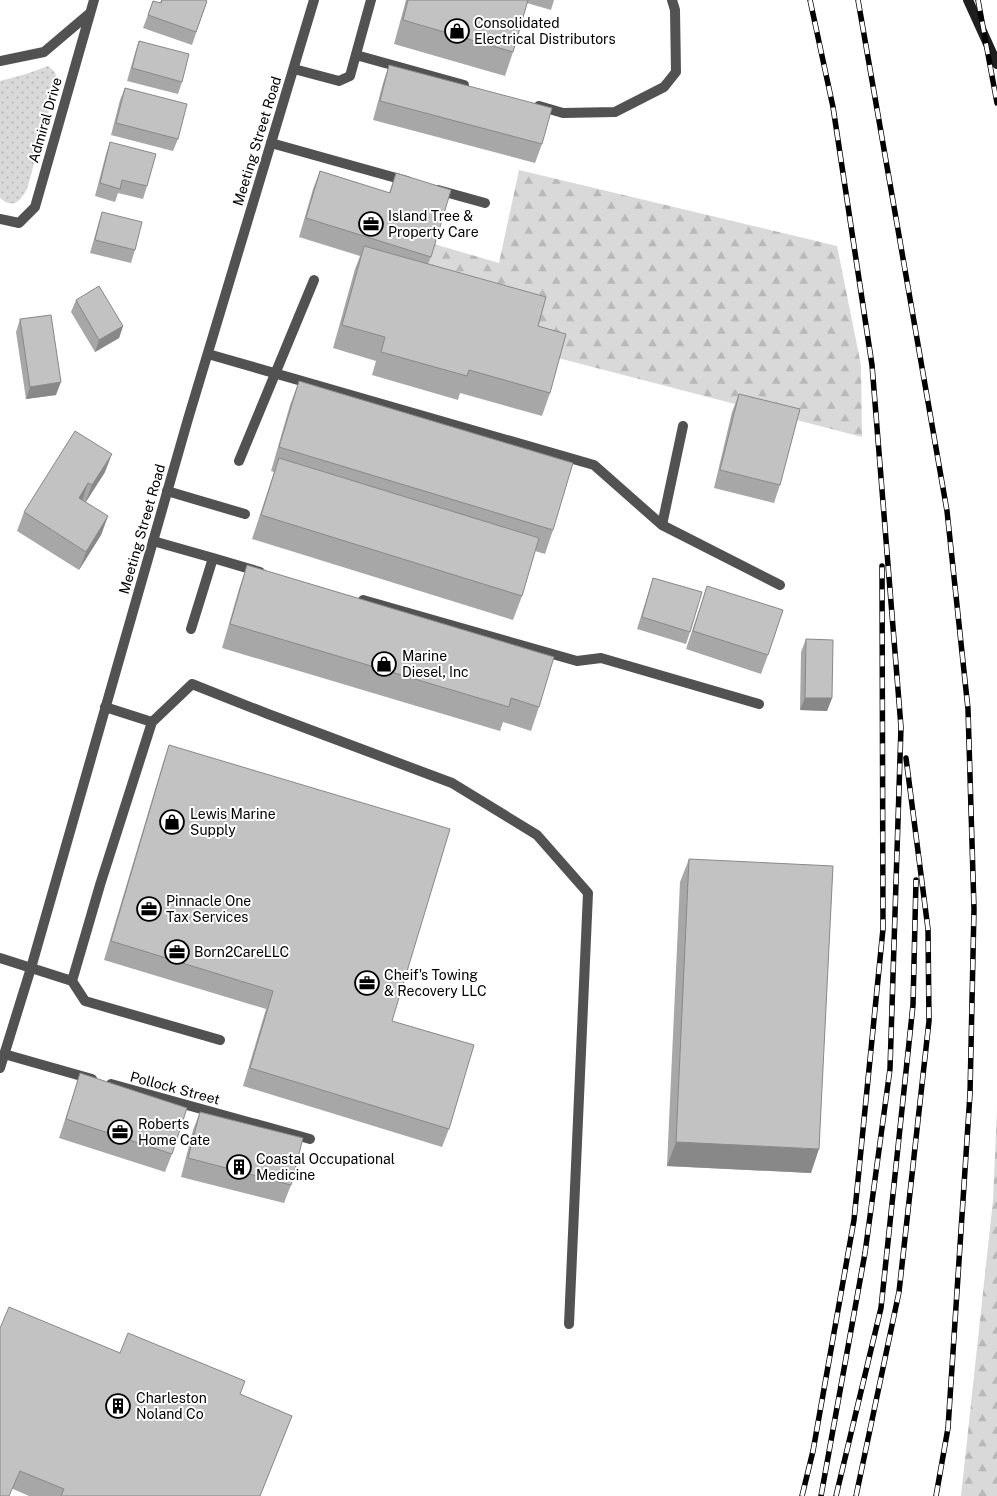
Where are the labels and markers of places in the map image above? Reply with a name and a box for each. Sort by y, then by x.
place label: Consolidated Electrical Distributors [474,15,616,47]
shop icon: Consolidated Electrical Distributors [444,18,470,44]
place label: Island Tree & Property Care [388,208,479,240]
office icon: Island Tree & Property Care [358,211,384,237]
place label: Marine Diesel, Inc [402,648,469,680]
shop icon: Marine Diesel, Inc [371,651,397,677]
place label: Lewis Marine Supply [190,806,276,838]
shop icon: Lewis Marine Supply [159,809,185,835]
place label: Pinnacle One Tax Services [166,893,251,925]
office icon: Pinnacle One Tax Services [136,896,162,922]
office icon: Born2CareLLC [164,939,190,965]
place label: Born2CareLLC [194,944,289,960]
place label: Cheif's Towing & Recovery LLC [384,967,487,999]
office icon: Cheif's Towing & Recovery LLC [354,970,380,996]
place label: Roberts Home Cate [138,1116,210,1148]
office icon: Roberts Home Cate [107,1119,133,1145]
place label: Coastal Occupational Medicine [256,1151,395,1183]
building icon: Coastal Occupational Medicine [226,1154,252,1180]
place label: Charleston Noland Co [136,1390,207,1422]
building icon: Charleston Noland Co [105,1393,131,1419]

